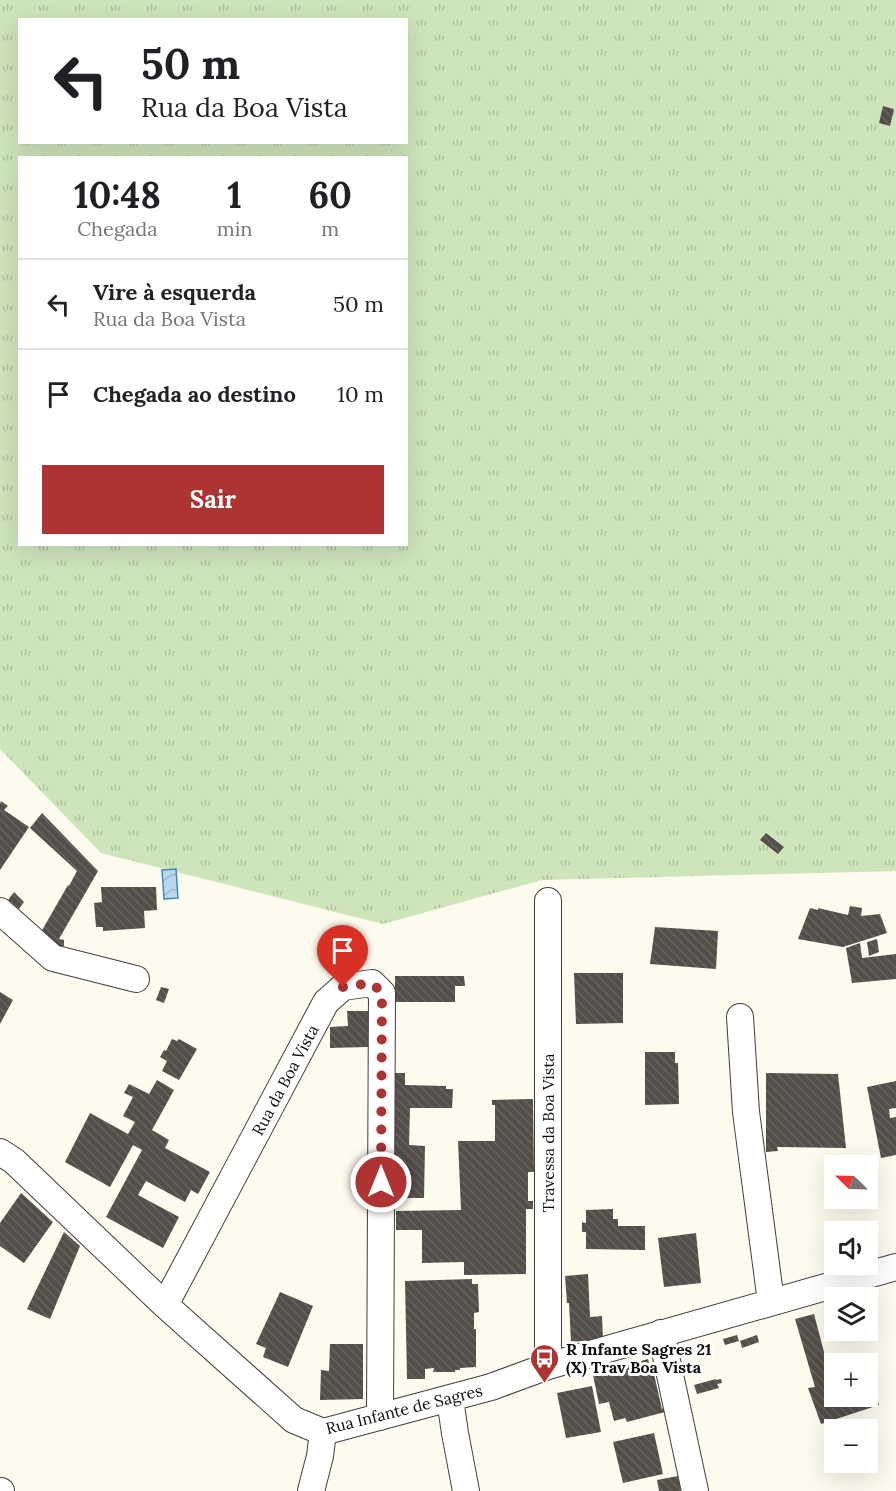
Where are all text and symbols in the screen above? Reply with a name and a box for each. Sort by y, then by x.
text: 50 m [141,37,240,91]
icon: left [42,42,120,120]
text: Rua da Boa Vista [141,90,348,124]
text: 10:48 [74,172,161,218]
text: 1 [227,172,242,218]
text: 60 [308,172,352,218]
text: Chegada [77,216,158,241]
text: min [217,216,252,241]
text: m [321,216,339,241]
text: Vire à esquerda [93,278,256,306]
icon: left [42,288,75,321]
text: 50 m [333,290,384,318]
text: Rua da Boa Vista [93,306,246,331]
icon: arrive [42,378,75,411]
text: Chegada ao destino [93,380,296,408]
text: 10 m [337,380,384,408]
button: Sair [42,465,384,534]
pin [317,925,368,987]
icon: arrive [326,934,359,967]
street label: Rua da Boa Vista [247,1021,323,1139]
street label: Travessa da Boa Vista [538,1053,558,1213]
position arrow [349,1150,413,1214]
north arrow [824,1155,878,1209]
map controls [824,1155,878,1473]
button: sound [824,1221,878,1275]
button: layers [824,1287,878,1341]
place label: R Infante Sagres 21 (X) Trav Boa Vista [566,1339,712,1378]
bus stop icon: R Infante Sagres 21 (X) Trav Boa Vista [529,1342,561,1384]
button: + [824,1353,878,1407]
street label: Rua Infante de Sagres [324,1380,484,1438]
button: − [824,1419,878,1473]

